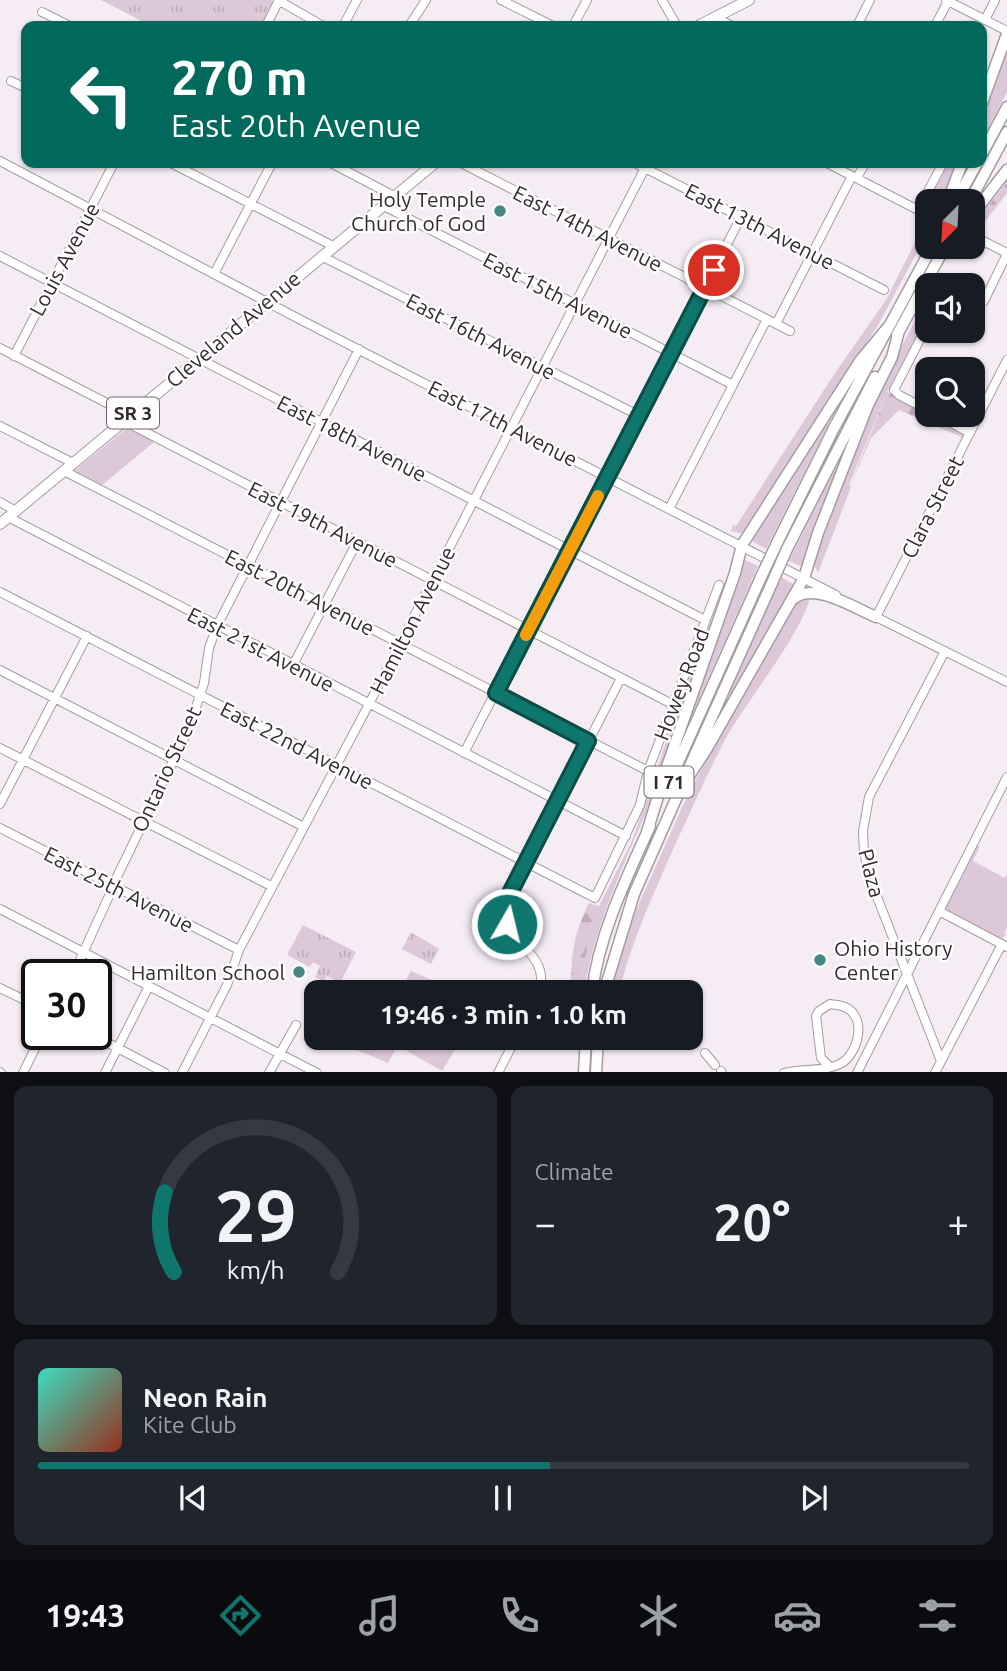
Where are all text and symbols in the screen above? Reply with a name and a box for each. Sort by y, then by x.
icon: left [56,49,147,140]
text: 270 m [171,49,308,104]
text: East 20th Avenue [171,107,421,143]
street label: East 13th Avenue [681,178,839,274]
street label: East 14th Avenue [509,180,667,276]
place label: Holy Temple Church of God [351,187,486,235]
north arrow [915,189,985,259]
map controls [915,189,985,427]
street label: Louis Avenue [24,198,104,320]
marker: Holy Temple Church of God [492,203,508,219]
pin [684,240,744,300]
street label: East 15th Avenue [479,247,637,343]
icon: arrive [695,251,733,289]
street label: Cleveland Avenue [161,266,305,392]
button: sound [915,273,985,343]
street label: East 16th Avenue [402,288,560,384]
button: search [915,357,985,427]
street label: East 17th Avenue [424,375,582,471]
street label: East 18th Avenue [273,390,431,486]
road number: SR 3 [107,398,159,428]
street label: Clara Street [896,452,968,562]
street label: East 19th Avenue [244,476,402,572]
street label: Hamilton Avenue [364,542,460,698]
street label: East 20th Avenue [221,544,379,640]
street label: East 21st Avenue [184,602,338,696]
street label: Howey Road [649,625,713,743]
street label: East 22nd Avenue [217,696,377,794]
street label: Ontario Street [126,702,206,836]
road number: I 71 [644,766,694,797]
street label: East 25th Avenue [40,841,198,937]
street label: Plaza [854,846,890,900]
position arrow [470,887,544,961]
place label: Ohio History Center [834,936,952,984]
marker: Ohio History Center [812,952,828,968]
speed limit sign: 30 [21,959,112,1050]
place label: Hamilton School [131,960,285,984]
marker: Hamilton School [291,964,307,980]
text: 19:46 · 3 min · 1.0 km [380,1000,627,1029]
text: Climate [535,1159,614,1184]
text: 29 [214,1174,296,1256]
text: 20° [713,1193,790,1251]
text: − [535,1202,556,1244]
text: + [948,1202,969,1244]
text: km/h [226,1255,284,1283]
text: Neon Rain [143,1383,268,1412]
text: Kite Club [143,1412,237,1437]
icon: previous [174,1479,212,1517]
icon: pause [484,1479,522,1517]
icon: next [795,1479,833,1517]
icon: directions [216,1591,265,1640]
icon: music [355,1591,404,1640]
icon: phone [495,1591,544,1640]
icon: climate [634,1591,683,1640]
icon: car [773,1591,822,1640]
icon: filters [913,1591,962,1640]
text: 19:43 [45,1597,125,1633]

